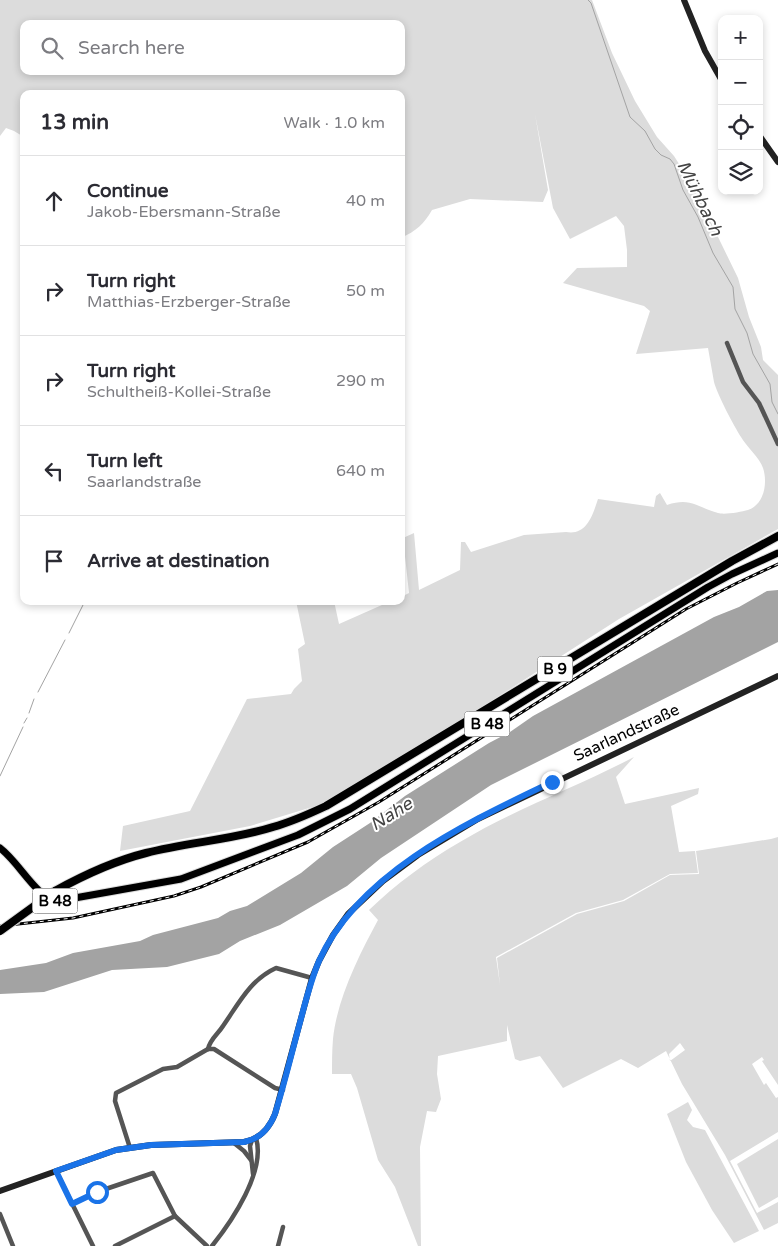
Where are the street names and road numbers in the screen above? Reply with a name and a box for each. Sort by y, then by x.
road number: B 9 [538,656,572,682]
street label: Saarlandstraße [570,700,682,766]
road number: B 48 [464,712,510,736]
road number: B 48 [32,888,78,914]

